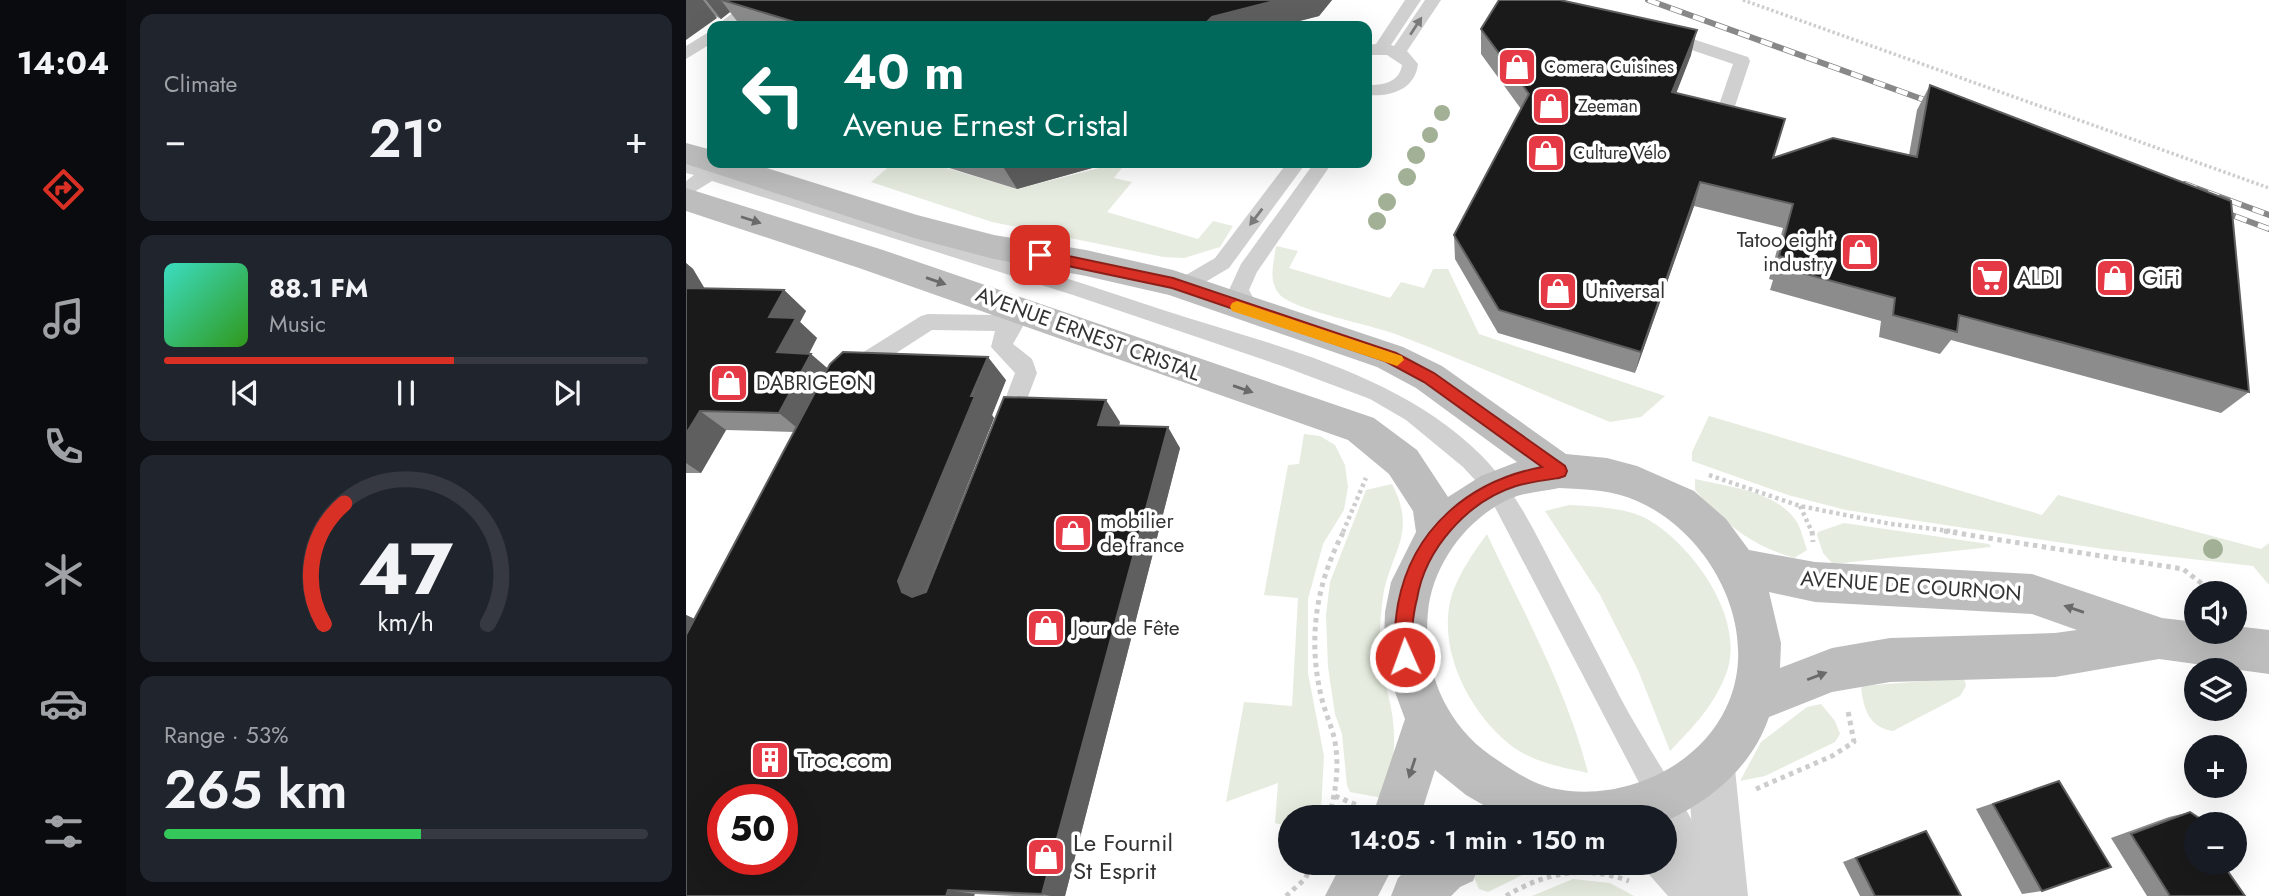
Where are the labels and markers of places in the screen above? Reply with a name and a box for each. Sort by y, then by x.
shop icon: Comera Cuisines [1496,46,1538,88]
place label: Comera Cuisines [1544,54,1674,80]
shop icon: Zeeman [1530,85,1572,127]
place label: Zeeman [1578,93,1638,119]
shop icon: Culture Vélo [1525,132,1567,174]
place label: Culture Vélo [1573,140,1667,166]
pin [1010,225,1070,285]
place label: Tatoo eight industry [1737,225,1834,279]
shop icon: Tatoo eight industry [1839,231,1881,273]
supermarket icon: ALDI [1969,257,2011,299]
shop icon: GiFi [2094,257,2136,299]
place label: ALDI [2017,263,2060,293]
place label: GiFi [2142,263,2180,293]
shop icon: Universal [1537,270,1579,312]
place label: Universal [1585,276,1665,306]
shop icon: DABRIGEON [708,362,750,404]
place label: DABRIGEON [756,368,873,398]
place label: mobilier de france [1100,506,1184,560]
shop icon: mobilier de france [1052,512,1094,554]
shop icon: Jour de Fête [1025,607,1067,649]
place label: Jour de Fête [1070,613,1180,643]
building icon: Troc.com [749,739,791,781]
place label: Troc.com [797,742,889,777]
place label: Le Fournil St Esprit [1073,825,1173,888]
shop icon: Le Fournil St Esprit [1025,836,1067,878]

